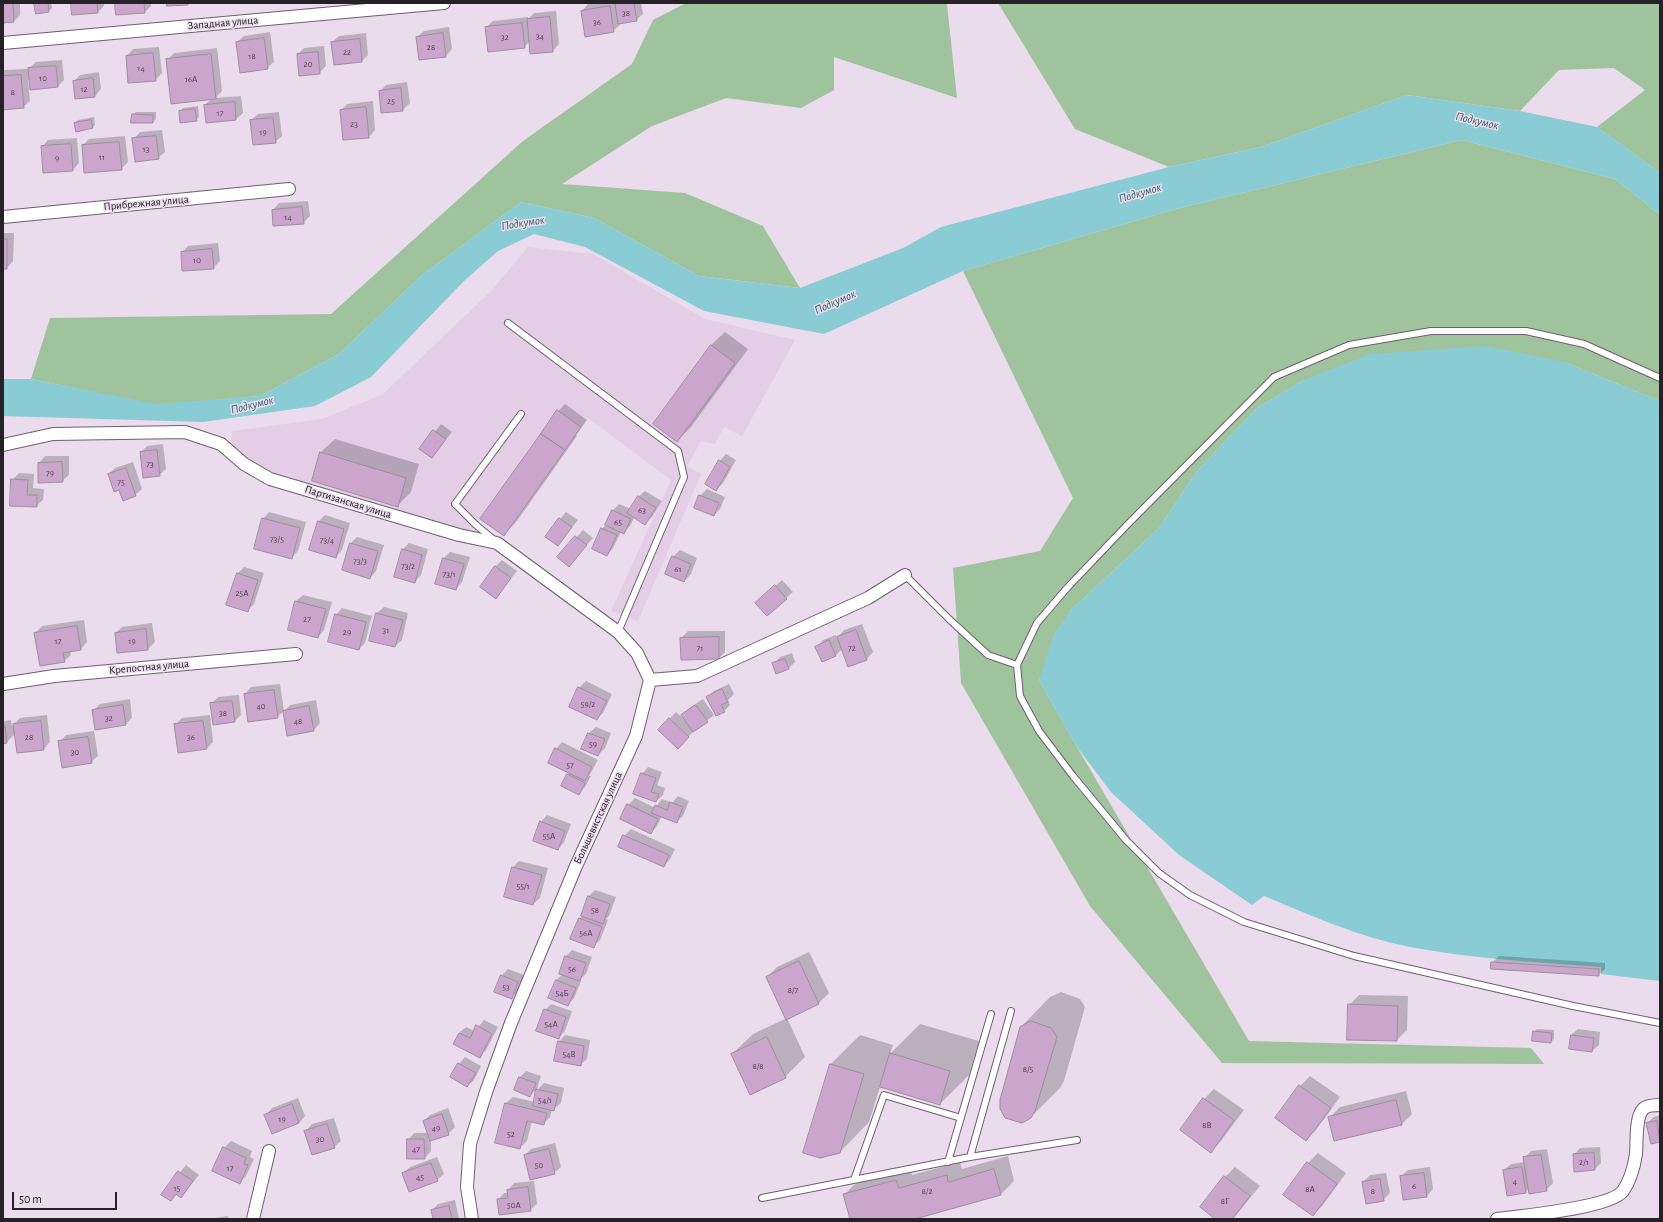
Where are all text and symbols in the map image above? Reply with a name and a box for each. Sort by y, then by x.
house number: 38 [622,8,630,18]
street label: Западная улица [187,13,259,33]
house number: 36 [593,17,601,27]
house number: 34 [536,31,544,41]
house number: 32 [501,32,509,42]
house number: 28 [427,42,435,52]
house number: 22 [343,47,351,57]
house number: 18 [248,51,256,61]
house number: 20 [304,59,312,69]
house number: 14 [137,63,145,73]
house number: 10 [39,73,47,83]
house number: 16А [185,74,197,84]
house number: 12 [80,84,88,94]
house number: 8 [11,87,15,97]
house number: 25 [387,96,395,106]
house number: 17 [217,108,223,118]
water label: Подкумок [1454,109,1500,133]
house number: 23 [350,119,358,129]
house number: 19 [259,127,267,137]
house number: 13 [143,144,149,154]
house number: 11 [99,152,105,162]
house number: 9 [55,153,59,163]
water label: Подкумок [1117,180,1163,206]
street label: Прибрежная улица [103,193,189,213]
house number: 14 [284,212,292,222]
water label: Подкумок [500,212,546,234]
house number: 10 [193,255,201,265]
water label: Подкумок [812,287,858,317]
water label: Подкумок [229,393,275,417]
house number: 73 [146,459,154,469]
house number: 79 [46,468,54,478]
house number: 75 [117,477,125,487]
street label: Партизанская улица [303,483,393,521]
house number: 63 [638,505,646,515]
house number: 65 [614,517,622,527]
house number: 73/5 [270,534,284,544]
house number: 73/4 [320,535,334,545]
house number: 73/3 [353,556,367,566]
house number: 73/2 [401,561,415,571]
house number: 61 [674,564,682,574]
house number: 73/1 [442,569,456,579]
house number: 25А [235,588,249,598]
house number: 27 [303,614,311,624]
house number: 31 [383,625,389,635]
house number: 29 [343,627,351,637]
house number: 17 [55,636,61,646]
house number: 19 [128,636,136,646]
house number: 71 [697,643,703,653]
house number: 72 [848,643,856,653]
street label: Крепостная улица [108,657,190,677]
house number: 59/2 [581,699,595,709]
house number: 40 [256,701,266,711]
house number: 38 [219,708,227,718]
house number: 32 [105,713,113,723]
house number: 48 [294,716,302,726]
house number: 28 [25,732,33,742]
house number: 36 [187,732,195,742]
house number: 59 [589,739,597,749]
house number: 30 [71,747,79,757]
house number: 57 [566,760,574,770]
street label: Большевистская улица [571,770,625,866]
house number: 55А [543,831,555,841]
house number: 55/1 [516,881,530,891]
house number: 58 [591,905,599,915]
house number: 56А [579,928,593,938]
house number: 56 [568,964,576,974]
house number: 53 [502,982,510,992]
house number: 8/7 [788,985,798,995]
house number: 54Б [555,988,569,998]
house number: 54А [544,1019,558,1029]
house number: 54В [562,1049,576,1059]
house number: 8/8 [752,1061,764,1071]
house number: 8/5 [1023,1064,1033,1074]
house number: 54/1 [538,1095,552,1105]
house number: 19 [278,1114,286,1124]
house number: 8В [1202,1120,1212,1130]
house number: 49 [432,1123,440,1133]
house number: 52 [507,1129,515,1139]
house number: 30 [316,1134,324,1144]
house number: 47 [412,1144,420,1154]
house number: 2/1 [1579,1157,1589,1167]
house number: 50 [535,1160,543,1170]
house number: 17 [227,1163,233,1173]
house number: 45 [416,1172,424,1182]
house number: 4 [1513,1176,1517,1186]
house number: 6 [1412,1181,1416,1191]
house number: 15 [174,1183,180,1193]
scale bar [14,1184,119,1210]
house number: 8А [1305,1184,1315,1194]
house number: 8/2 [922,1186,932,1196]
house number: 8 [1371,1186,1375,1196]
text: 50 m [19,1193,42,1205]
house number: 8Г [1221,1196,1229,1206]
house number: 50А [507,1200,521,1210]

